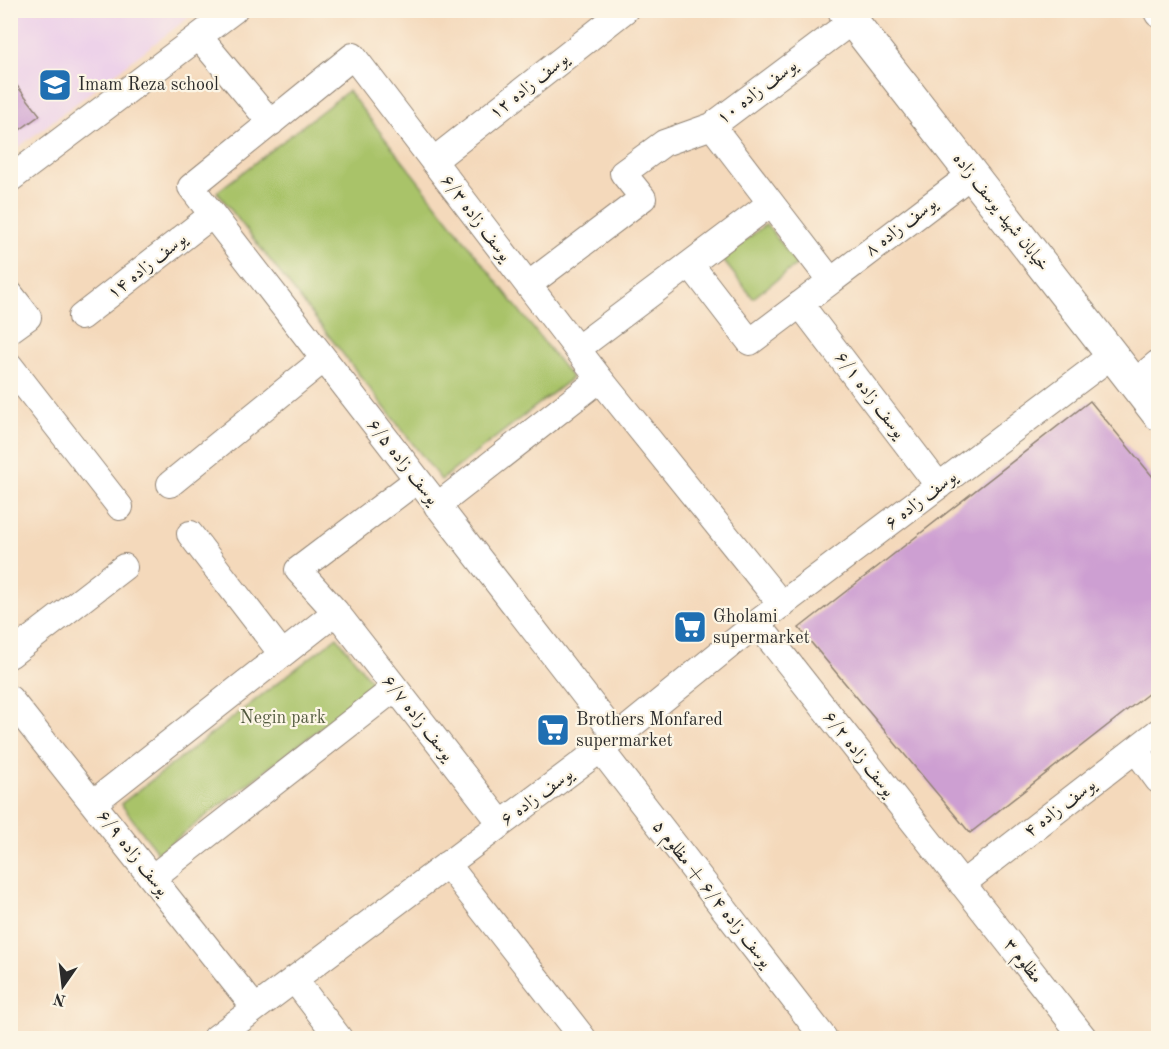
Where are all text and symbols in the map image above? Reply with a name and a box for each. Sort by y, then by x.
street label: یوسف زاده ۱۲ [486,49,574,123]
street label: یوسف زاده ۱۰ [714,55,802,129]
school or university icon: Imam Reza school [37,67,73,103]
place label: Imam Reza school [78,76,219,94]
street label: خیابان شهید یوسف زاده [948,150,1053,276]
street label: یوسف زاده ۶/۳ [437,171,515,266]
street label: یوسف زاده ۸ [862,193,942,260]
street label: یوسف زاده ۱۴ [104,229,192,303]
street label: یوسف زاده ۶/۱ [831,348,909,443]
street label: یوسف زاده ۶/۵ [363,416,443,510]
street label: یوسف زاده ۶ [882,466,962,533]
place label: Gholami supermarket [713,608,810,647]
supermarket icon: Gholami supermarket [672,609,708,645]
street label: یوسف زاده ۶/۷ [378,672,458,766]
street label: یوسف زاده ۶/۲ [819,708,899,802]
park label: Negin park [240,709,326,727]
place label: Brothers Monfared supermarket [576,711,723,750]
supermarket icon: Brothers Monfared supermarket [535,712,571,748]
street label: یوسف زاده ۶ [498,764,578,830]
street label: یوسف زاده ۴ [1021,774,1101,841]
street label: یوسف زاده ۶/۹ [93,807,173,901]
street label: یوسف زاده ۶/۴ + مظلوم ۵ [644,817,776,976]
street label: مظلوم ۳ [995,935,1046,990]
north arrow [33,956,93,1016]
text: N [51,989,68,1008]

